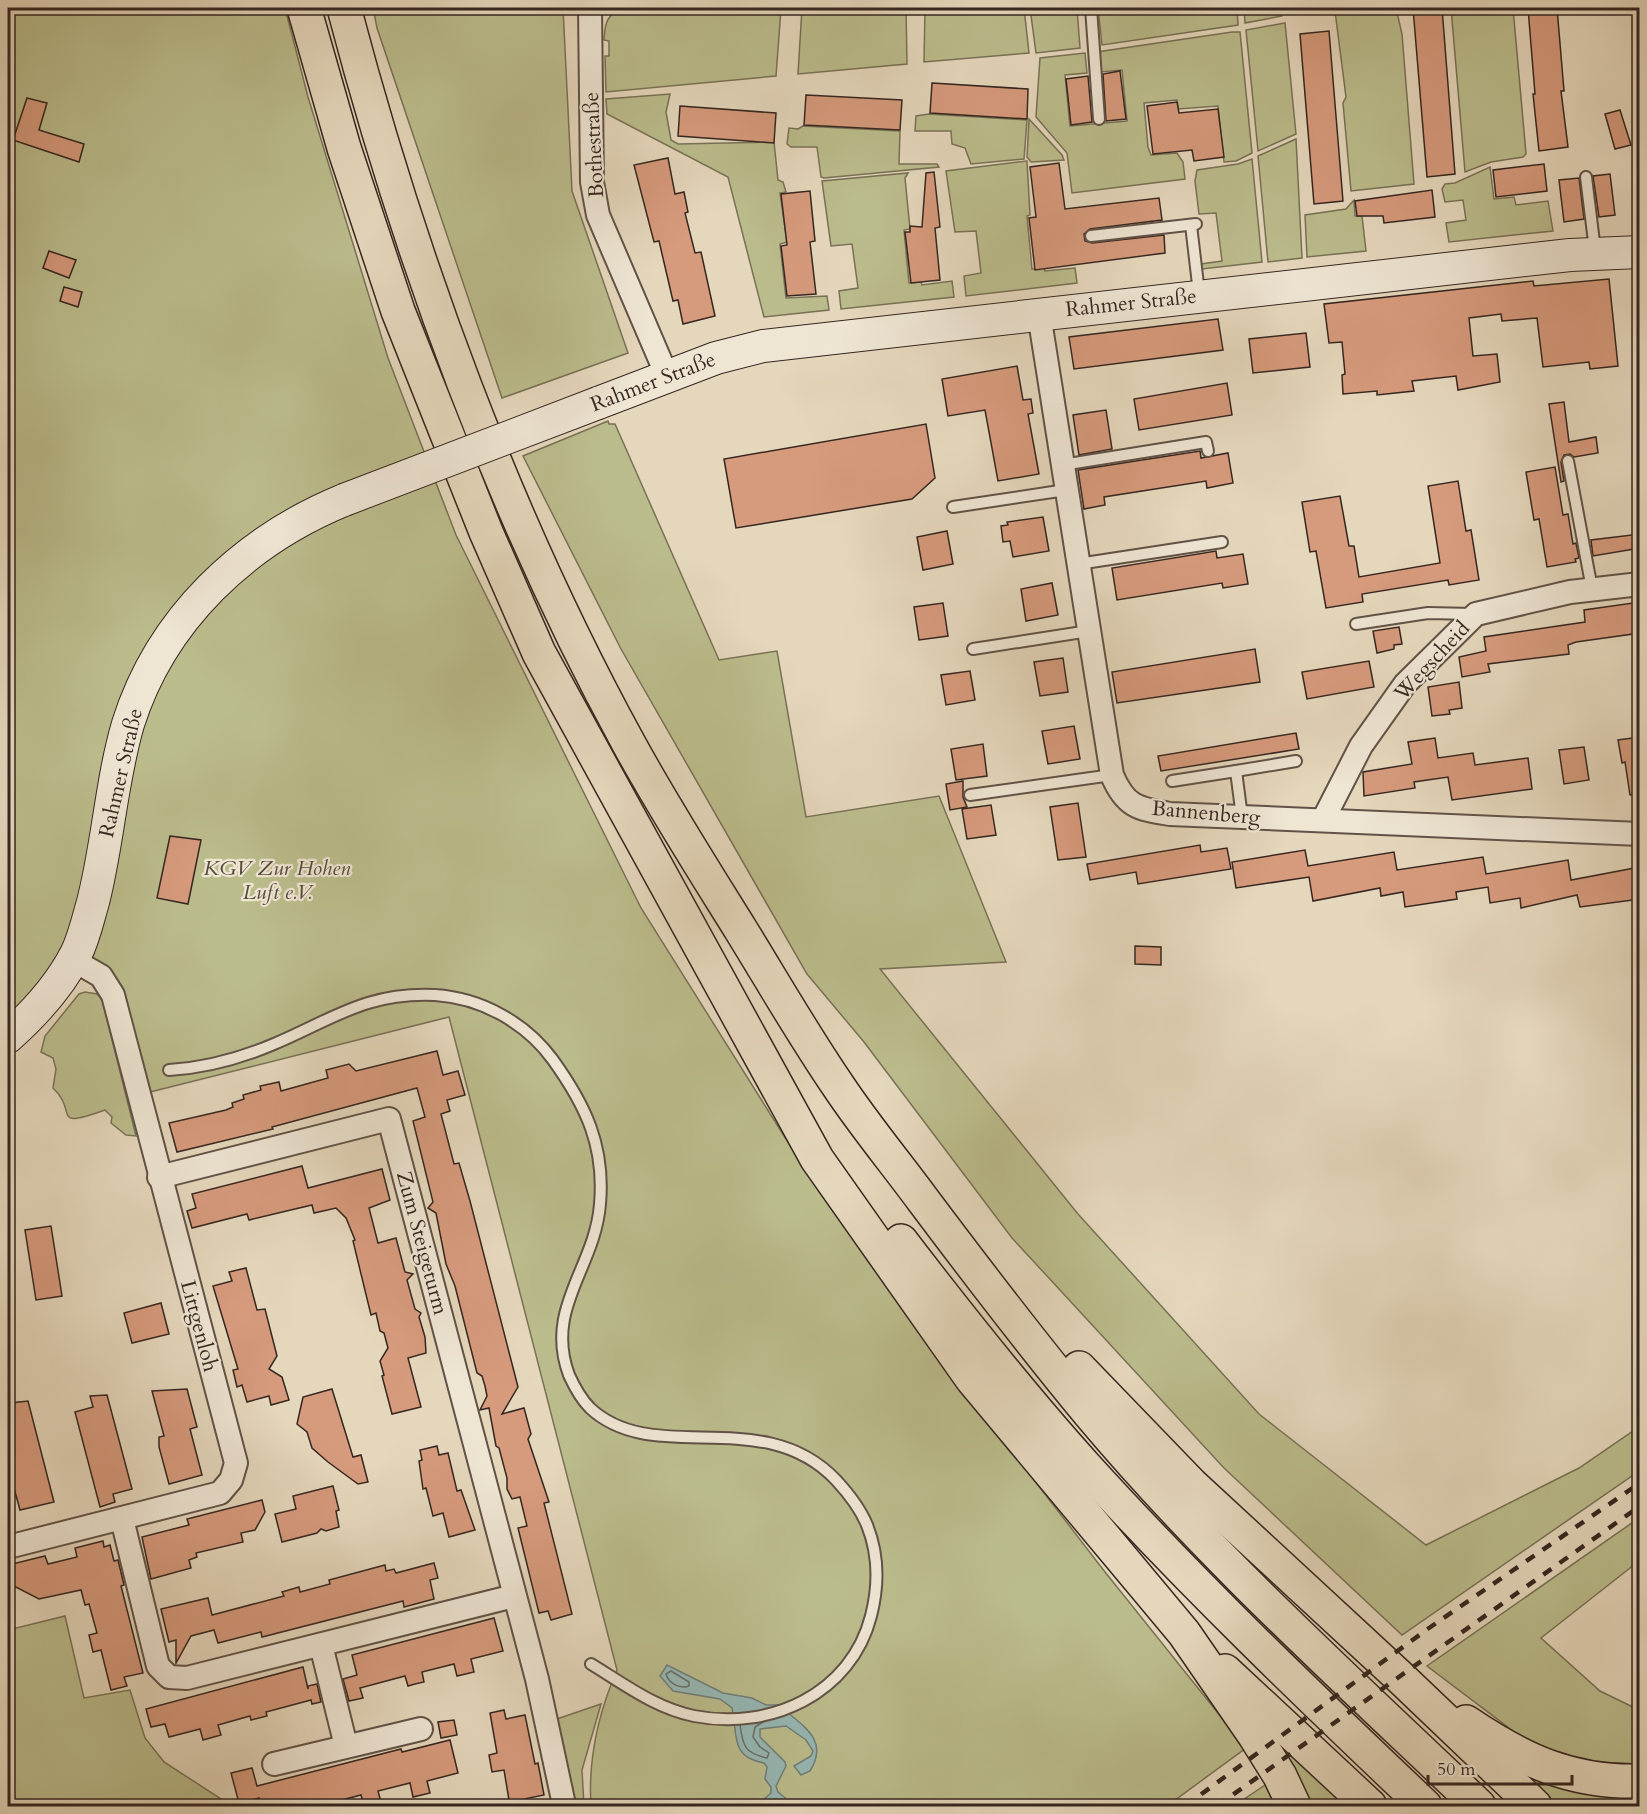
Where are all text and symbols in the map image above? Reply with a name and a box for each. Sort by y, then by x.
street label: Bothestraße [577,91,611,199]
street label: Rahmer Straße [1064,282,1198,324]
street label: Rahmer Straße [586,345,720,419]
street label: Wegscheid [1387,615,1476,708]
street label: Rahmer Straße [92,706,150,840]
street label: Bannenberg [1150,794,1262,832]
park label: KGV Zur Hohen Luft e.V. [203,854,351,907]
street label: Zum Steigeturm [389,1168,455,1318]
street label: Littgenloh [173,1277,225,1375]
scale bar [1428,1748,1572,1786]
text: 50 m [1437,1757,1476,1782]

